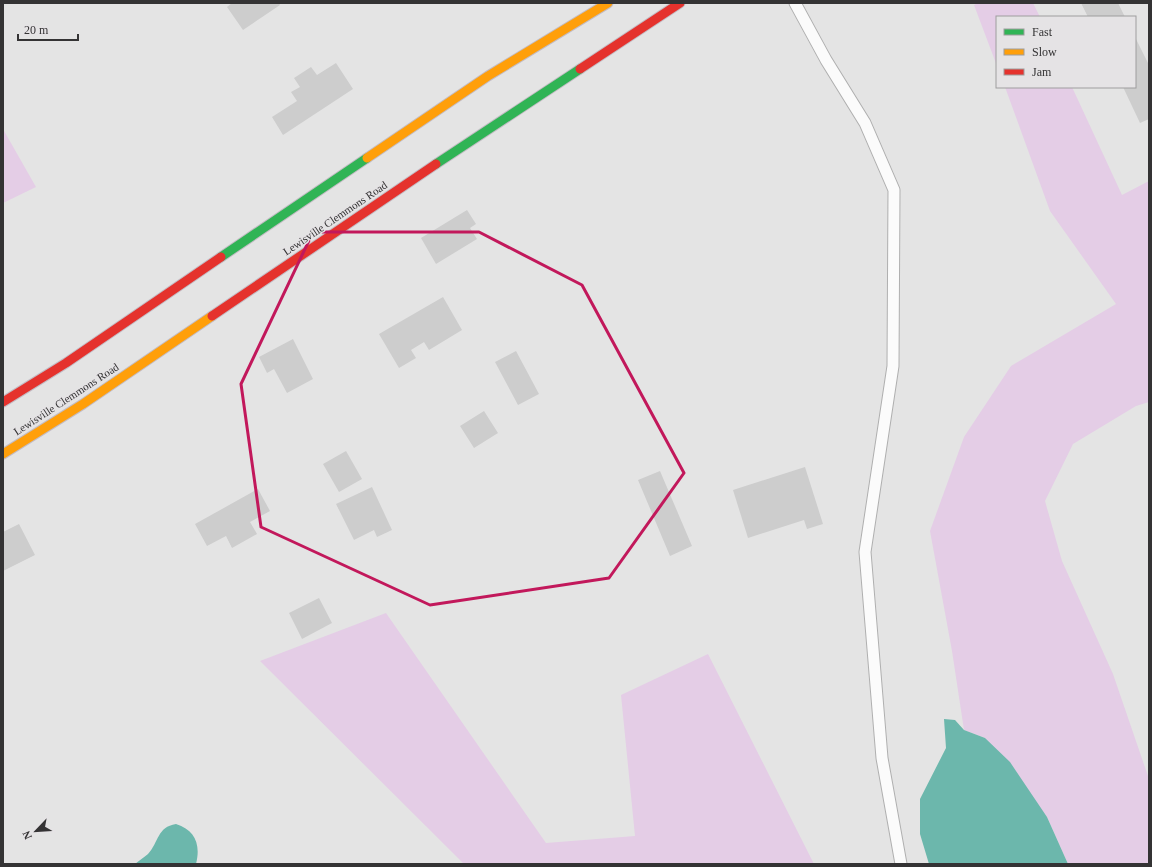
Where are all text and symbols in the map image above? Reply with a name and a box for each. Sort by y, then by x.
scale bar [18,16,78,42]
legend [996,16,1136,88]
text: 20 m [24,23,49,37]
text: Fast [1032,25,1053,39]
text: Slow [1032,45,1057,59]
text: Jam [1032,65,1052,79]
street label: Lewisville Clemmons Road [281,178,390,257]
street label: Lewisville Clemmons Road [11,360,121,437]
north arrow [16,811,56,851]
text: N [20,829,34,841]

